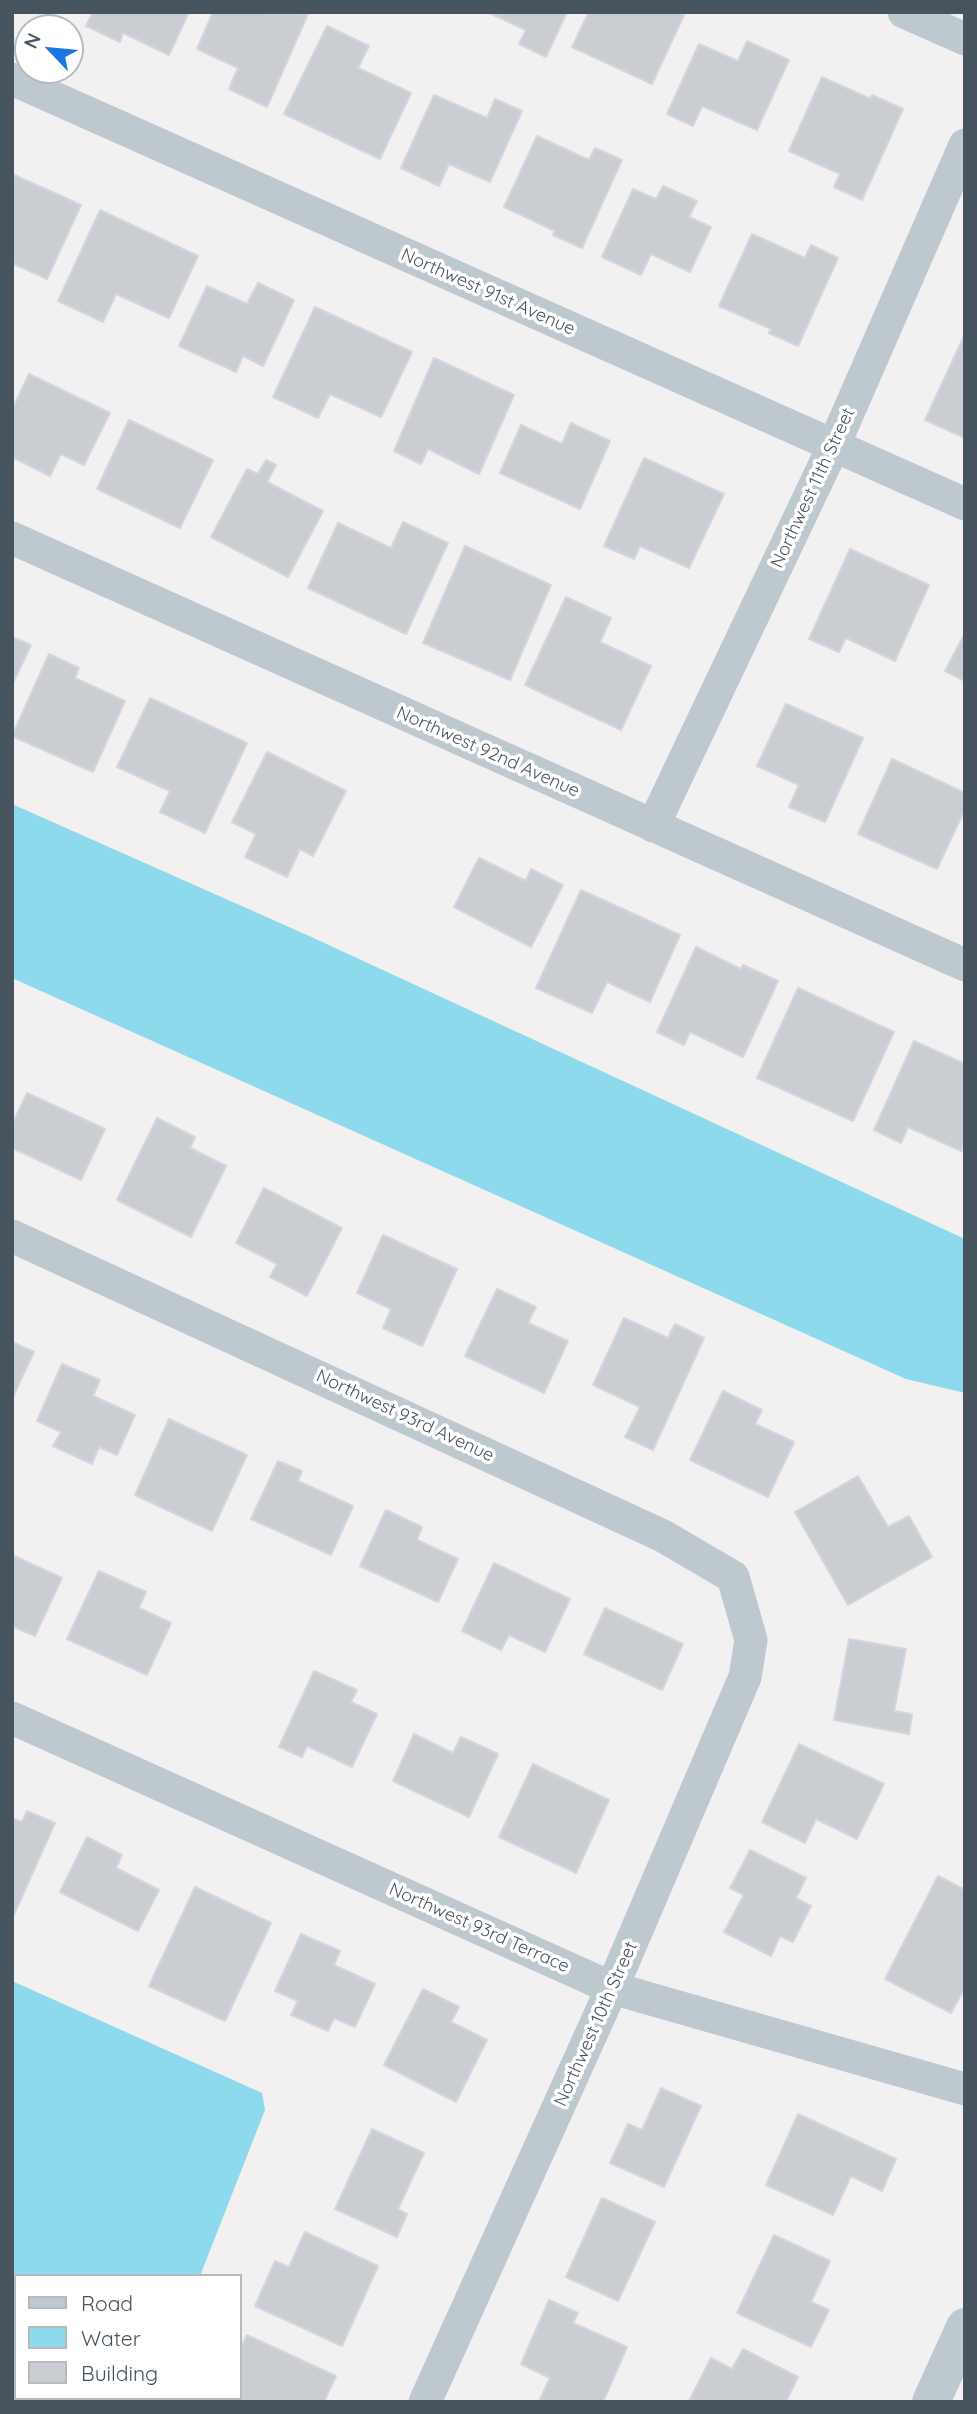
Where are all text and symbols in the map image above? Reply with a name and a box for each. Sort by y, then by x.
north arrow [14,14,84,84]
text: N [18,29,46,52]
street label: Northwest 91st Avenue [398,244,578,340]
street label: Northwest 11th Street [766,405,860,571]
street label: Northwest 92nd Avenue [393,702,583,802]
street label: Northwest 93rd Avenue [313,1365,497,1467]
street label: Northwest 93rd Terrace [385,1878,573,1978]
street label: Northwest 10th Street [550,1938,642,2110]
legend [14,2274,242,2400]
text: Road [81,2290,133,2316]
text: Water [81,2325,141,2351]
text: Building [81,2360,158,2386]

